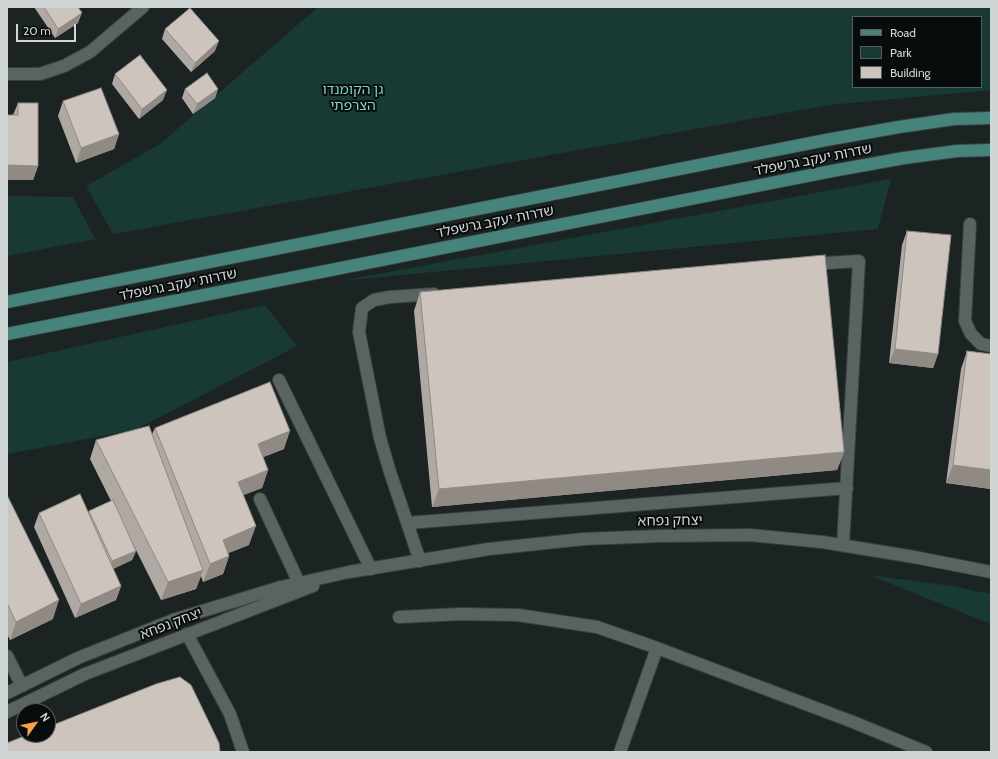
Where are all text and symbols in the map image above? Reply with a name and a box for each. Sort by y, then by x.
scale bar [18,16,78,42]
legend [852,16,982,88]
text: 20 m [23,23,51,38]
text: Road [890,25,916,40]
text: Park [890,45,912,60]
text: Building [890,65,931,80]
park label: גן הקומנדו הצרפתי [322,82,384,114]
street label: שדרות יעקב גרשפלד [753,140,873,180]
street label: שדרות יעקב גרשפלד [435,202,555,242]
street label: שדרות יעקב גרשפלד [118,265,238,305]
street label: יצחק נפחא [637,512,703,530]
street label: יצחק נפחא [138,605,204,643]
north arrow [16,703,56,743]
text: N [37,710,53,724]

